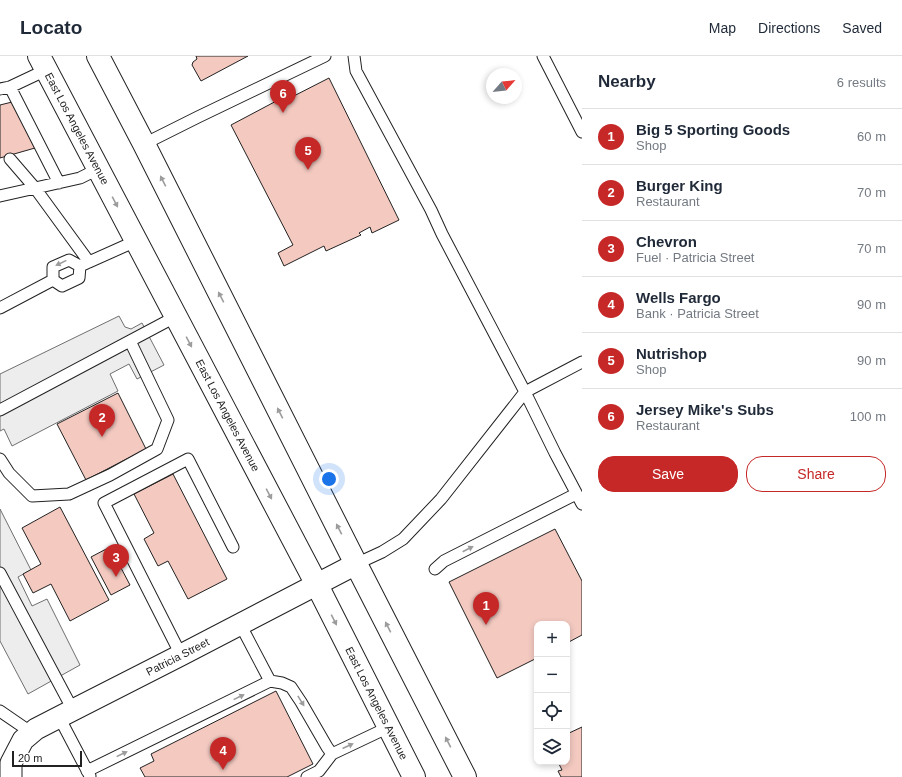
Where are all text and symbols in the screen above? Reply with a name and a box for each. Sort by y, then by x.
text: Locato [20,17,82,38]
text: Map [709,20,736,36]
text: Directions [758,20,820,36]
text: Saved [842,20,882,36]
north arrow [486,68,522,104]
street label: East Los Angeles Avenue [43,71,111,187]
text: Nearby [598,72,656,91]
text: 6 results [837,75,886,90]
pin: 6 [270,80,296,113]
text: Big 5 Sporting Goods [636,121,790,138]
text: 1 [607,129,615,144]
text: 60 m [857,129,886,144]
pin: 5 [295,137,321,170]
text: Shop [636,138,666,153]
one-way arrow [160,175,166,187]
text: Burger King [636,177,723,194]
text: 2 [607,185,615,200]
text: 70 m [857,185,886,200]
text: Restaurant [636,194,700,209]
one-way arrow [112,196,119,208]
text: Chevron [636,233,697,250]
text: 3 [607,241,615,256]
text: 70 m [857,241,886,256]
text: Fuel · Patricia Street [636,250,755,265]
one-way arrow [56,260,67,266]
text: Wells Fargo [636,289,721,306]
one-way arrow [218,291,225,303]
text: 4 [607,297,615,312]
text: 90 m [857,297,886,312]
text: Bank · Patricia Street [636,306,759,321]
one-way arrow [185,336,192,348]
text: Nutrishop [636,345,707,362]
text: 5 [607,353,615,368]
text: 90 m [857,353,886,368]
street label: East Los Angeles Avenue [194,357,262,473]
text: Shop [636,362,666,377]
text: Jersey Mike's Subs [636,401,774,418]
pin: 2 [89,404,115,437]
one-way arrow [277,407,283,419]
text: 6 [607,409,615,424]
text: 100 m [850,409,886,424]
text: Restaurant [636,418,700,433]
button: Save [598,456,738,492]
button: Share [746,456,886,492]
your location [319,469,339,489]
one-way arrow [265,489,272,500]
one-way arrow [336,523,342,535]
pin: 3 [103,544,129,577]
one-way arrow [463,546,474,552]
pin: 1 [473,592,499,625]
one-way arrow [331,614,337,626]
one-way arrow [385,621,391,632]
map controls [534,621,570,765]
button: + [534,621,570,657]
street label: Patricia Street [144,635,211,678]
street label: East Los Angeles Avenue [343,645,410,762]
button: − [534,657,570,693]
button: locate [534,693,570,729]
one-way arrow [233,694,245,700]
one-way arrow [297,696,304,707]
button: layers [534,729,570,765]
pin: 4 [210,737,236,770]
one-way arrow [444,737,451,748]
one-way arrow [343,743,354,749]
scale bar [12,749,82,768]
one-way arrow [116,751,128,757]
text: 20 m [18,752,42,764]

